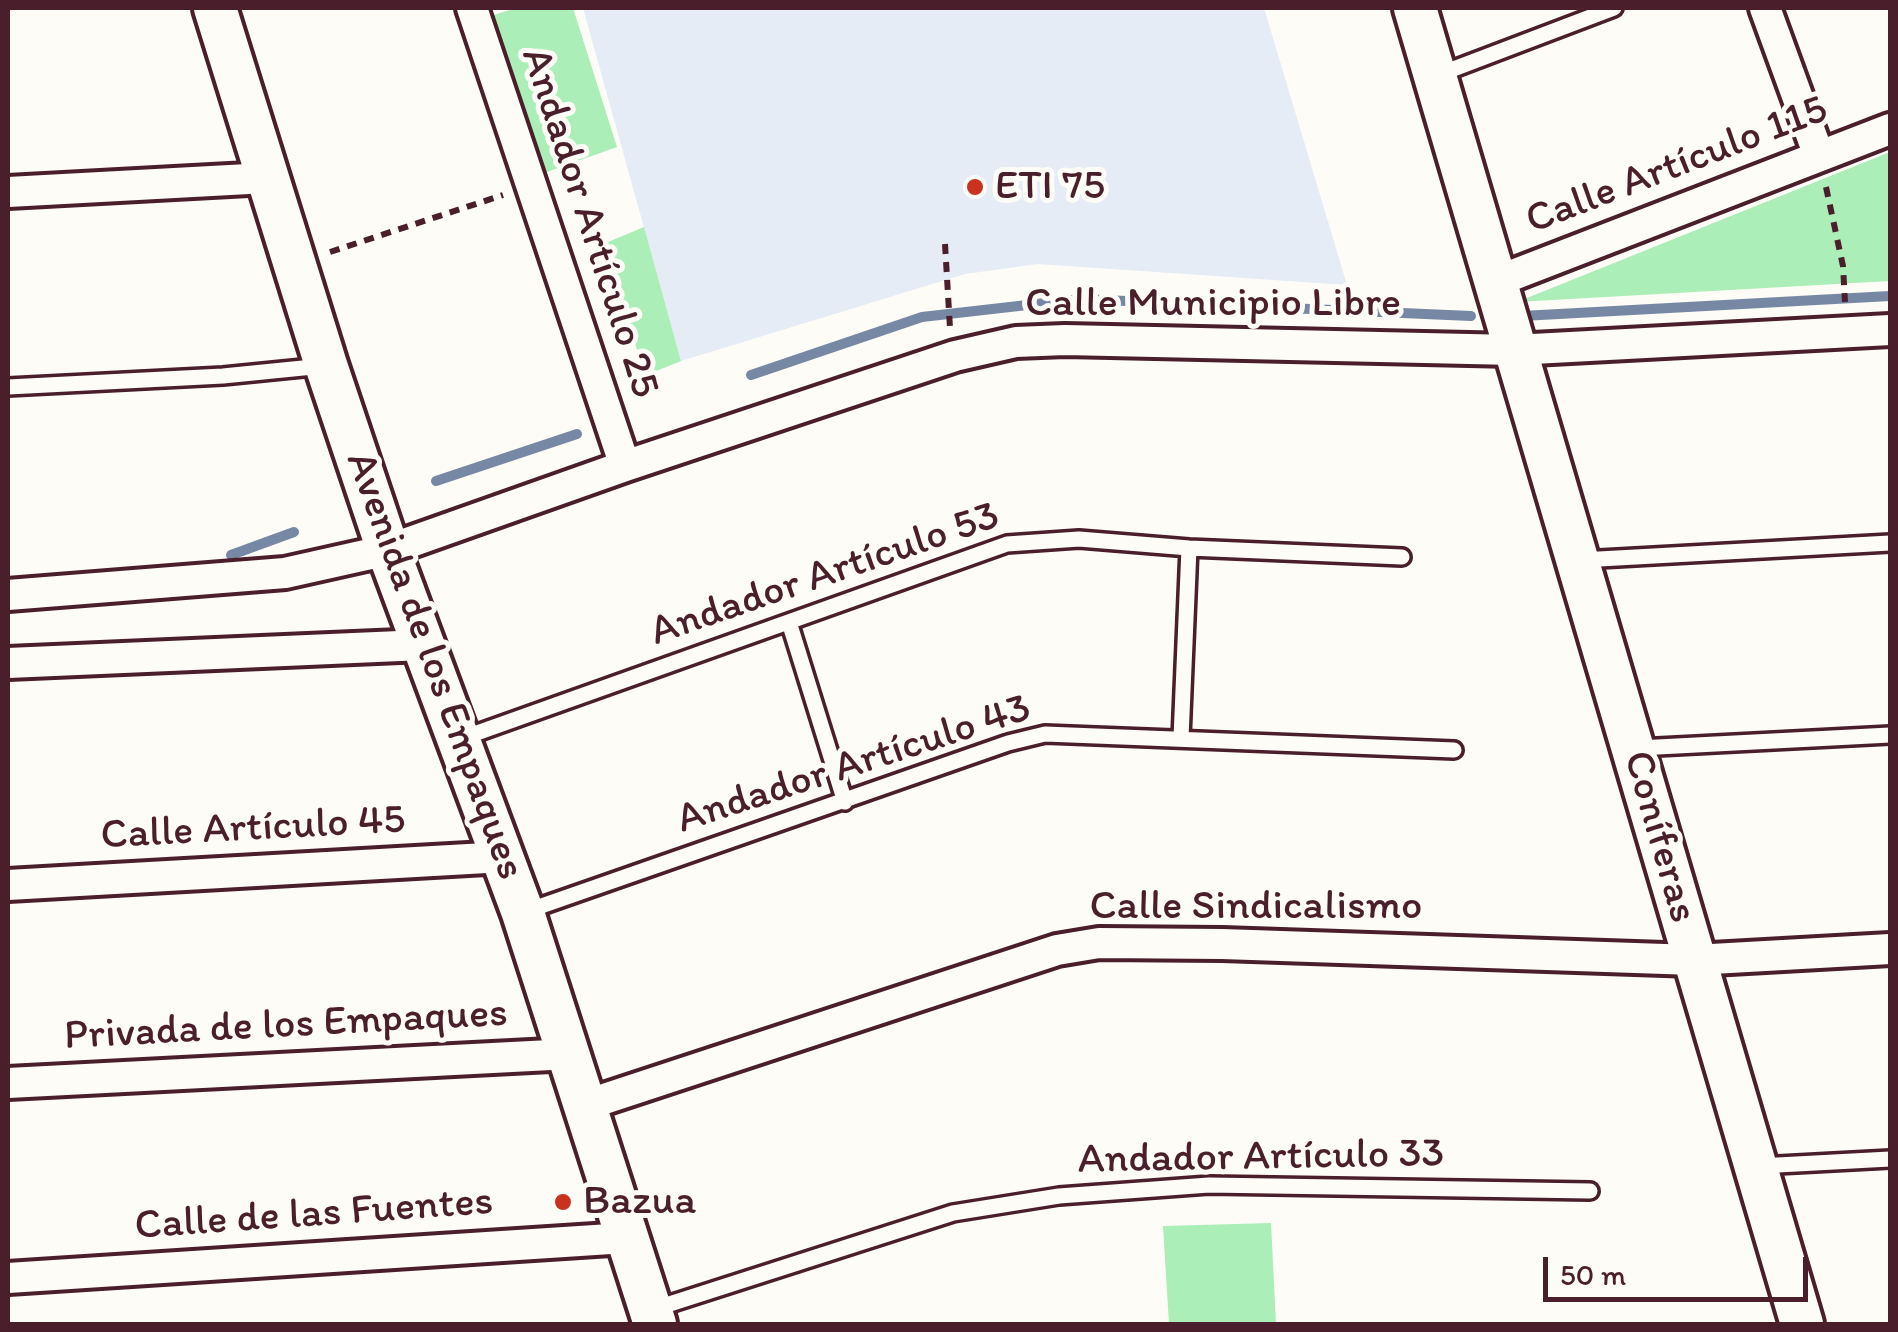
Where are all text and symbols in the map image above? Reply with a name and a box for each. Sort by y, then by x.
street label: Andador Artículo 25 [509,42,669,404]
street label: Calle Artículo 115 [1519,85,1835,247]
place label: ETI 75 [995,162,1105,212]
marker: ETI 75 [964,176,986,198]
street label: Calle Municipio Libre [1025,279,1401,329]
street label: Avenida de los Empaques [333,445,535,887]
street label: Andador Artículo 53 [644,492,1006,658]
street label: Andador Artículo 43 [671,684,1037,846]
street label: Coníferas [1611,745,1707,929]
street label: Calle Artículo 45 [99,796,407,862]
street label: Calle Sindicalismo [1090,882,1422,932]
street label: Privada de los Empaques [63,989,509,1063]
street label: Andador Artículo 33 [1077,1130,1445,1186]
street label: Calle de las Fuentes [133,1177,495,1253]
place label: Bazua [583,1177,696,1227]
marker: Bazua [552,1191,574,1213]
scale bar [1548,1237,1813,1299]
text: 50 m [1560,1256,1626,1293]

